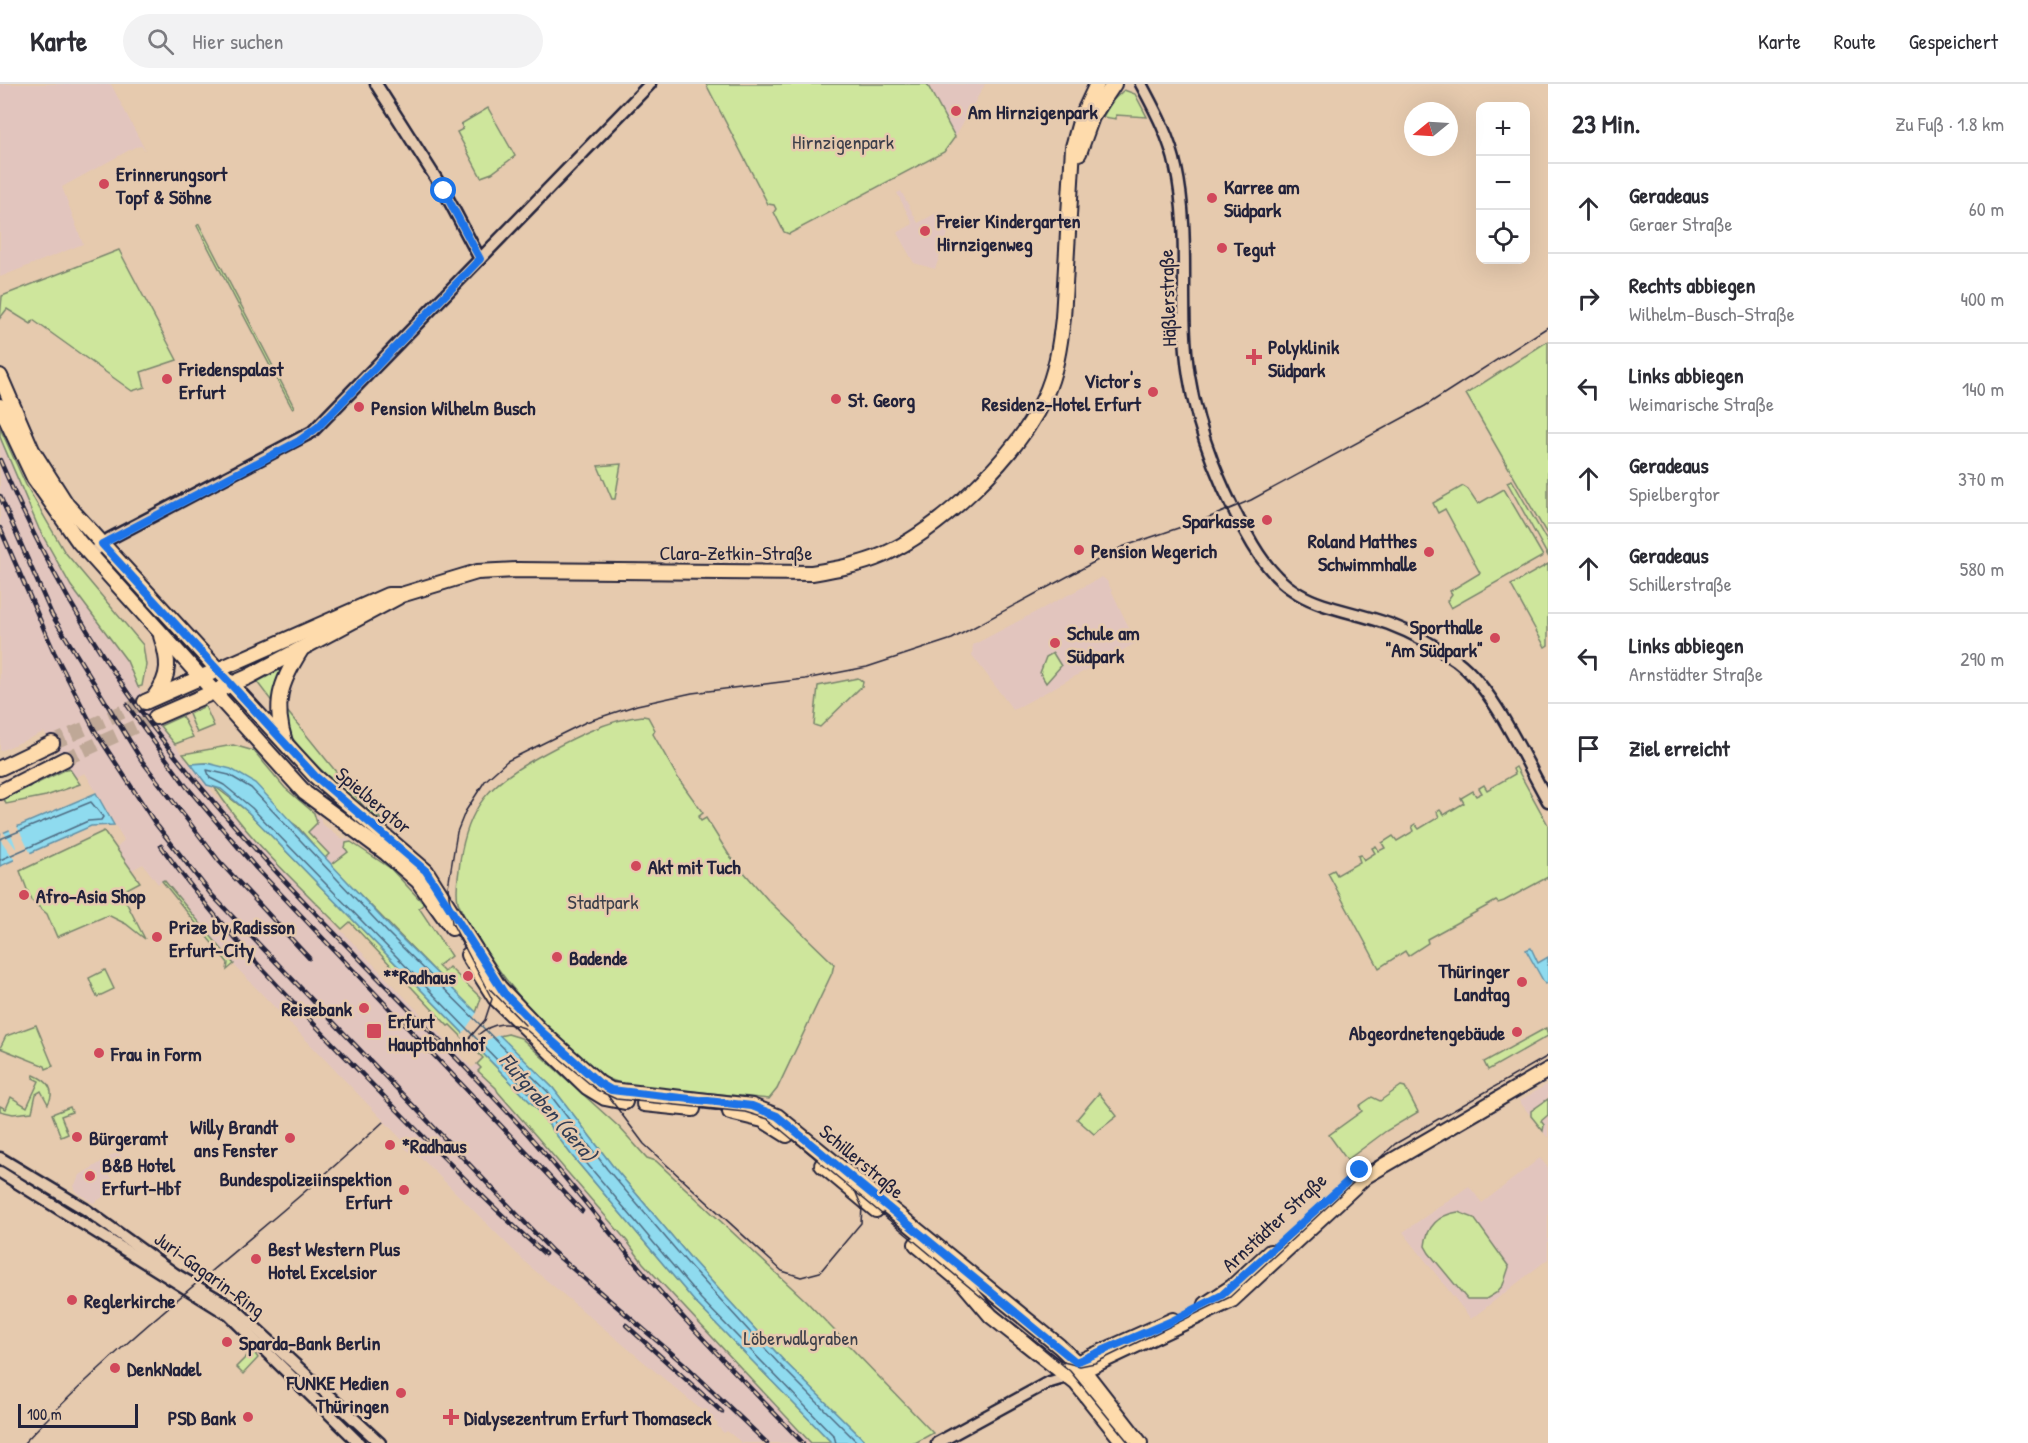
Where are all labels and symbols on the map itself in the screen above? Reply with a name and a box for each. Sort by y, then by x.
place label: Am Hirnzigenpark [968,98,1099,126]
north arrow [1404,102,1458,156]
marker: Am Hirnzigenpark [949,104,963,118]
park label: Hirnzigenpark [792,128,894,155]
place label: Erinnerungsort Topf & Söhne [115,160,228,211]
place label: Karree am Südpark [1224,173,1300,224]
marker: Erinnerungsort Topf & Söhne [97,177,111,191]
route start [430,177,456,203]
marker: Karree am Südpark [1205,191,1219,205]
place label: Freier Kindergarten Hirnzigenweg [936,207,1081,258]
marker: Freier Kindergarten Hirnzigenweg [918,224,932,238]
place label: Tegut [1233,235,1276,263]
marker: Tegut [1215,241,1229,255]
street label: Häßlerstraße [1152,249,1182,347]
place label: Polyklinik Südpark [1268,333,1340,384]
marker: Polyklinik Südpark [1245,348,1263,366]
place label: Friedenspalast Erfurt [178,355,284,405]
place label: Victor's Residenz-Hotel Erfurt [982,367,1142,417]
marker: Friedenspalast Erfurt [160,372,174,386]
marker: Victor's Residenz-Hotel Erfurt [1146,385,1160,399]
place label: St. Georg [848,386,915,414]
marker: St. Georg [829,392,843,406]
place label: Pension Wilhelm Busch [371,394,536,421]
marker: Pension Wilhelm Busch [352,400,366,414]
place label: Sparkasse [1182,507,1255,535]
marker: Sparkasse [1260,513,1274,527]
place label: Roland Matthes Schwimmhalle [1308,527,1417,577]
place label: Pension Wegerich [1091,537,1218,565]
street label: Clara-Zetkin-Straße [660,539,812,566]
marker: Pension Wegerich [1072,543,1086,557]
marker: Roland Matthes Schwimmhalle [1422,545,1436,559]
place label: Sporthalle "Am Südpark" [1386,613,1483,664]
place label: Schule am Südpark [1067,619,1140,670]
marker: Sporthalle "Am Südpark" [1488,631,1502,645]
marker: Schule am Südpark [1048,636,1062,650]
street label: Spielbergtor [330,760,418,840]
place label: Akt mit Tuch [648,853,741,880]
marker: Akt mit Tuch [629,859,643,873]
place label: Afro-Asia Shop [36,882,146,910]
marker: Afro-Asia Shop [17,888,31,902]
park label: Stadtpark [568,888,638,915]
place label: Prize by Radisson Erfurt-City [169,913,295,964]
marker: Prize by Radisson Erfurt-City [150,930,164,944]
place label: Badende [569,944,628,971]
marker: Badende [550,950,564,964]
place label: Thüringer Landtag [1437,957,1510,1008]
place label: **Radhaus [383,963,456,990]
marker: **Radhaus [461,969,475,983]
marker: Thüringer Landtag [1515,975,1529,989]
place label: Reisebank [281,995,353,1022]
marker: Reisebank [357,1001,371,1015]
place label: Erfurt Hauptbahnhof [388,1007,487,1058]
place label: Abgeordnetengebäude [1349,1019,1505,1047]
marker: Erfurt Hauptbahnhof [365,1022,383,1040]
marker: Abgeordnetengebäude [1510,1025,1524,1039]
place label: Frau in Form [110,1040,202,1067]
marker: Frau in Form [92,1046,106,1060]
water label: Flutgraben (Gera) [493,1046,604,1169]
place label: Willy Brandt ans Fenster [190,1113,279,1163]
street label: Schillerstraße [814,1118,910,1204]
place label: Bürgeramt [89,1124,169,1152]
marker: Bürgeramt [70,1130,84,1144]
marker: Willy Brandt ans Fenster [283,1131,297,1145]
place label: *Radhaus [402,1132,467,1159]
marker: *Radhaus [383,1138,397,1152]
place label: B&B Hotel Erfurt-Hbf [102,1151,182,1201]
route end [1346,1156,1372,1182]
place label: Bundespolizeiinspektion Erfurt [219,1165,393,1215]
street label: Arnstädter Straße [1216,1166,1332,1278]
marker: B&B Hotel Erfurt-Hbf [83,1169,97,1183]
marker: Bundespolizeiinspektion Erfurt [397,1183,411,1197]
street label: Juri-Gagarin-Ring [149,1225,271,1323]
place label: Best Western Plus Hotel Excelsior [268,1235,400,1285]
marker: Best Western Plus Hotel Excelsior [249,1252,263,1266]
place label: Reglerkirche [84,1287,176,1315]
marker: Reglerkirche [65,1293,79,1307]
park label: Löberwallgraben [744,1324,858,1351]
place label: Sparda-Bank Berlin [239,1329,381,1357]
marker: Sparda-Bank Berlin [220,1335,234,1349]
place label: DenkNadel [127,1355,202,1382]
marker: DenkNadel [108,1361,122,1375]
place label: FUNKE Medien Thüringen [286,1369,389,1420]
marker: FUNKE Medien Thüringen [394,1386,408,1400]
scale bar [18,1401,138,1428]
place label: PSD Bank [168,1404,237,1431]
place label: Dialysezentrum Erfurt Thomaseck [464,1404,712,1432]
marker: Dialysezentrum Erfurt Thomaseck [442,1408,460,1426]
marker: PSD Bank [241,1410,255,1424]

